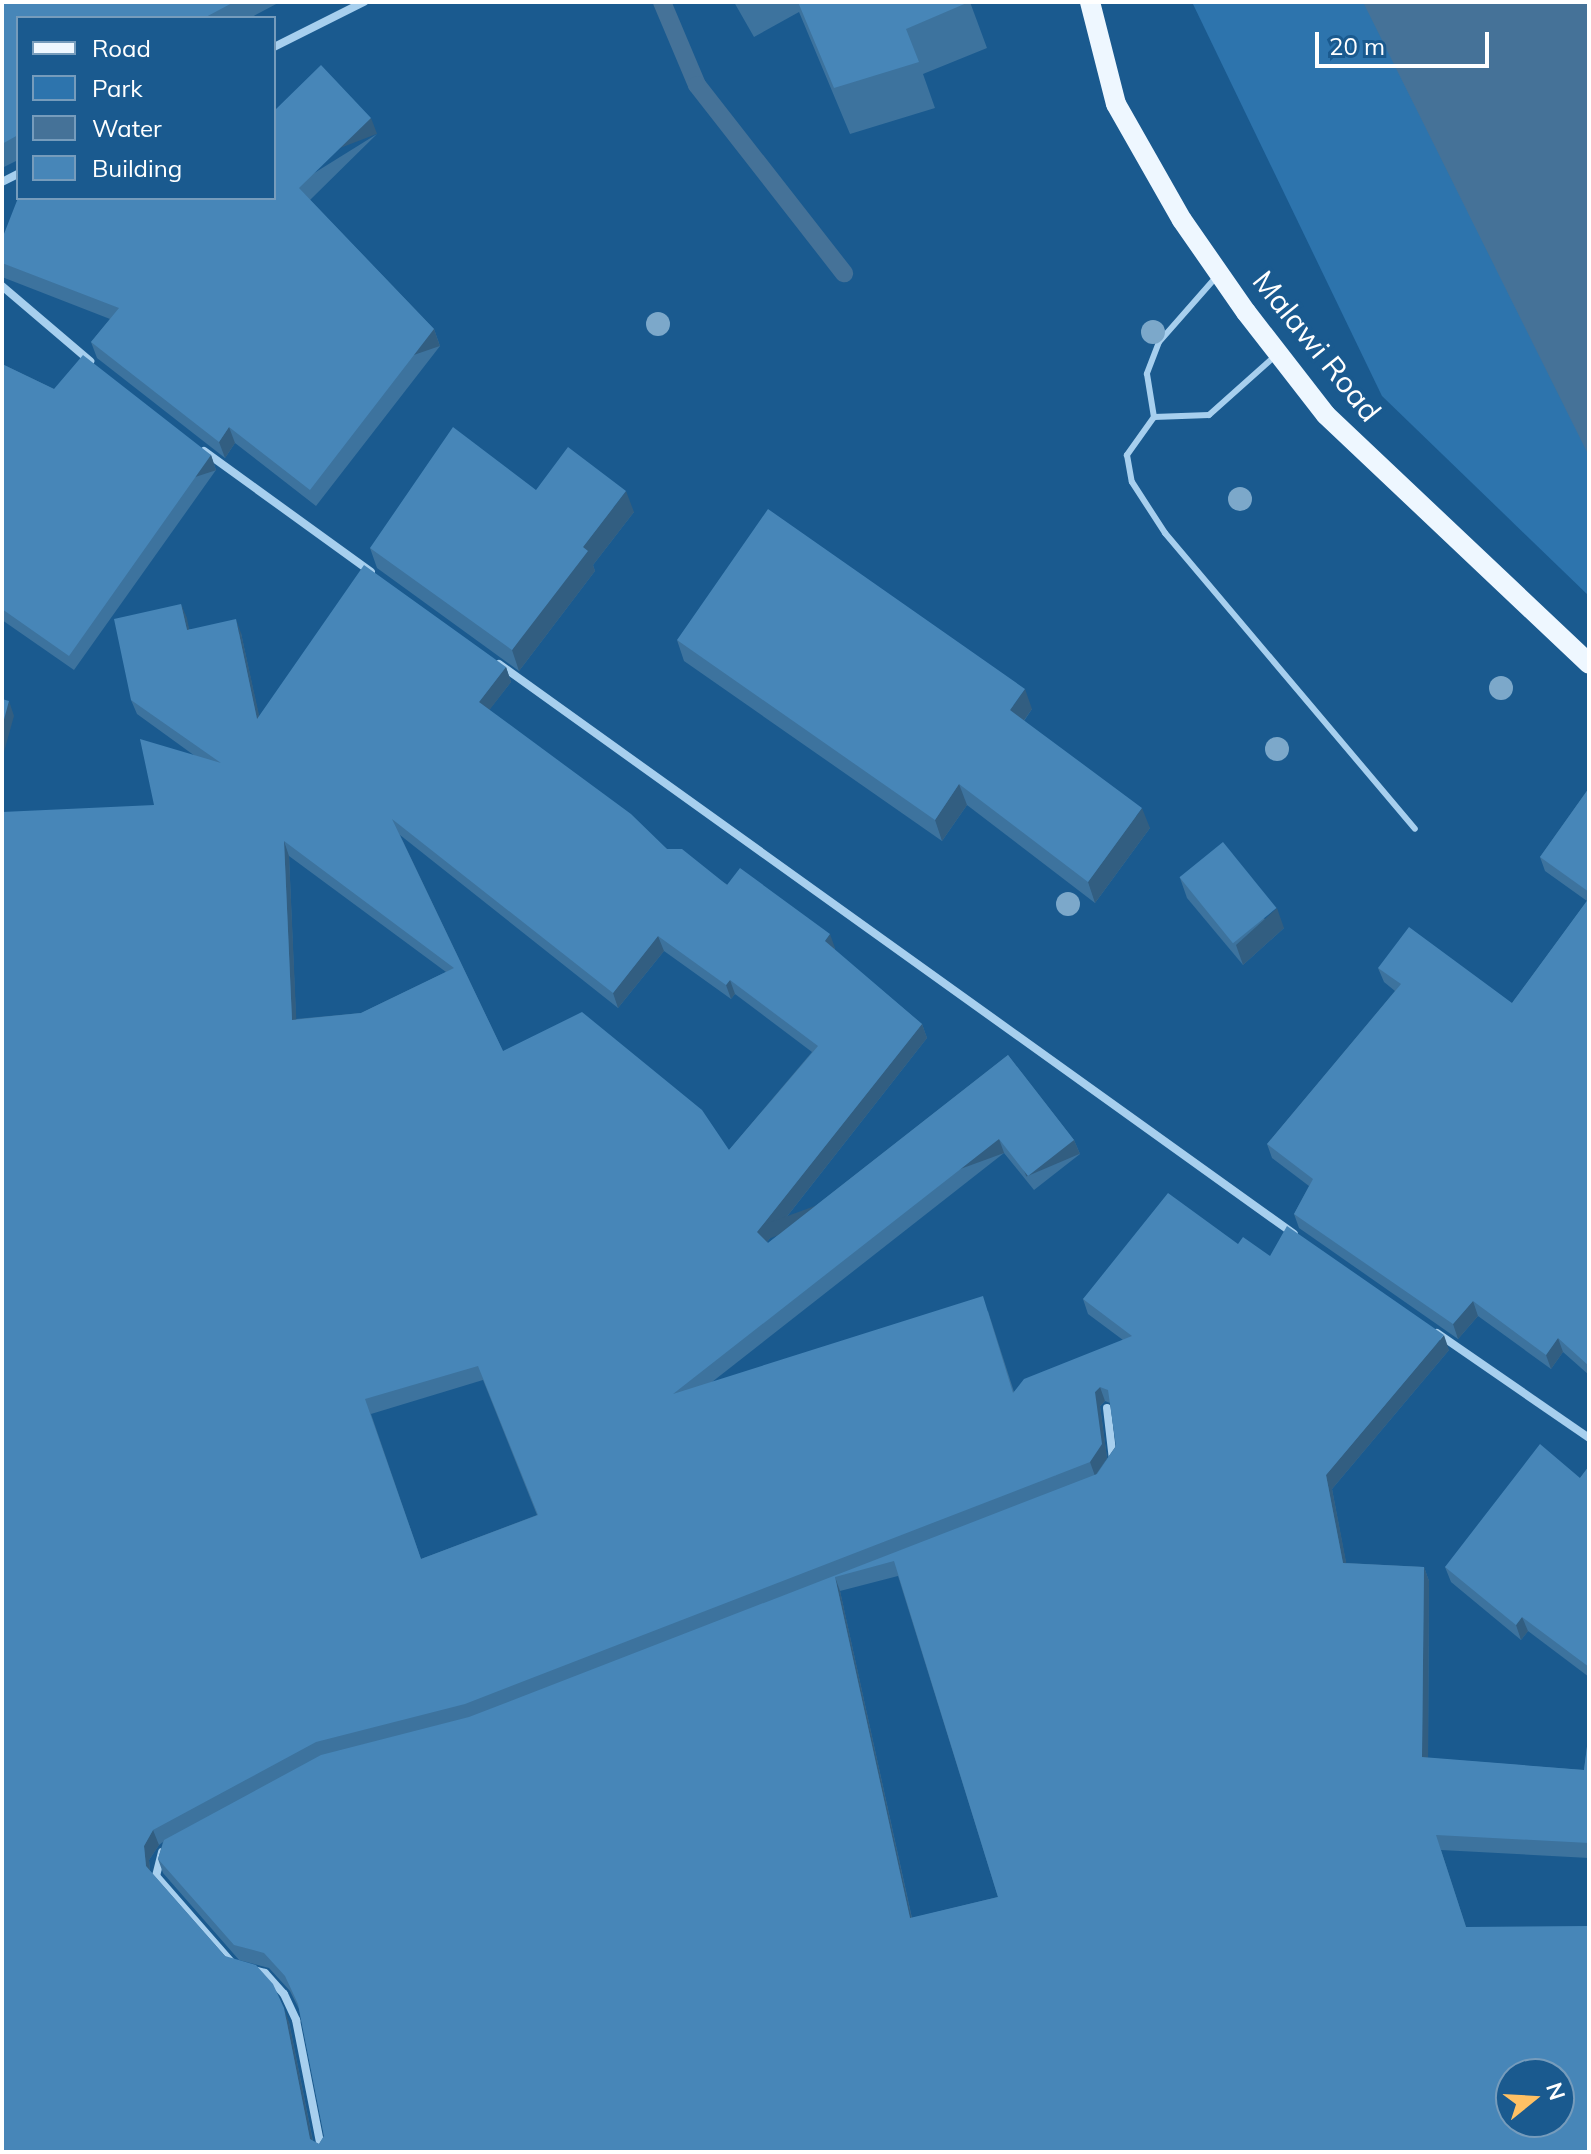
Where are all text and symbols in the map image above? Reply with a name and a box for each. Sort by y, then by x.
legend [16,16,276,200]
scale bar [1319,16,1493,66]
text: 20 m [1329,31,1385,61]
text: Road [92,33,151,63]
text: Park [92,73,143,103]
text: Water [92,113,162,143]
text: Building [92,153,182,183]
street label: Malawi Road [1245,263,1389,429]
north arrow [1495,2058,1575,2138]
text: N [1540,2079,1572,2103]

